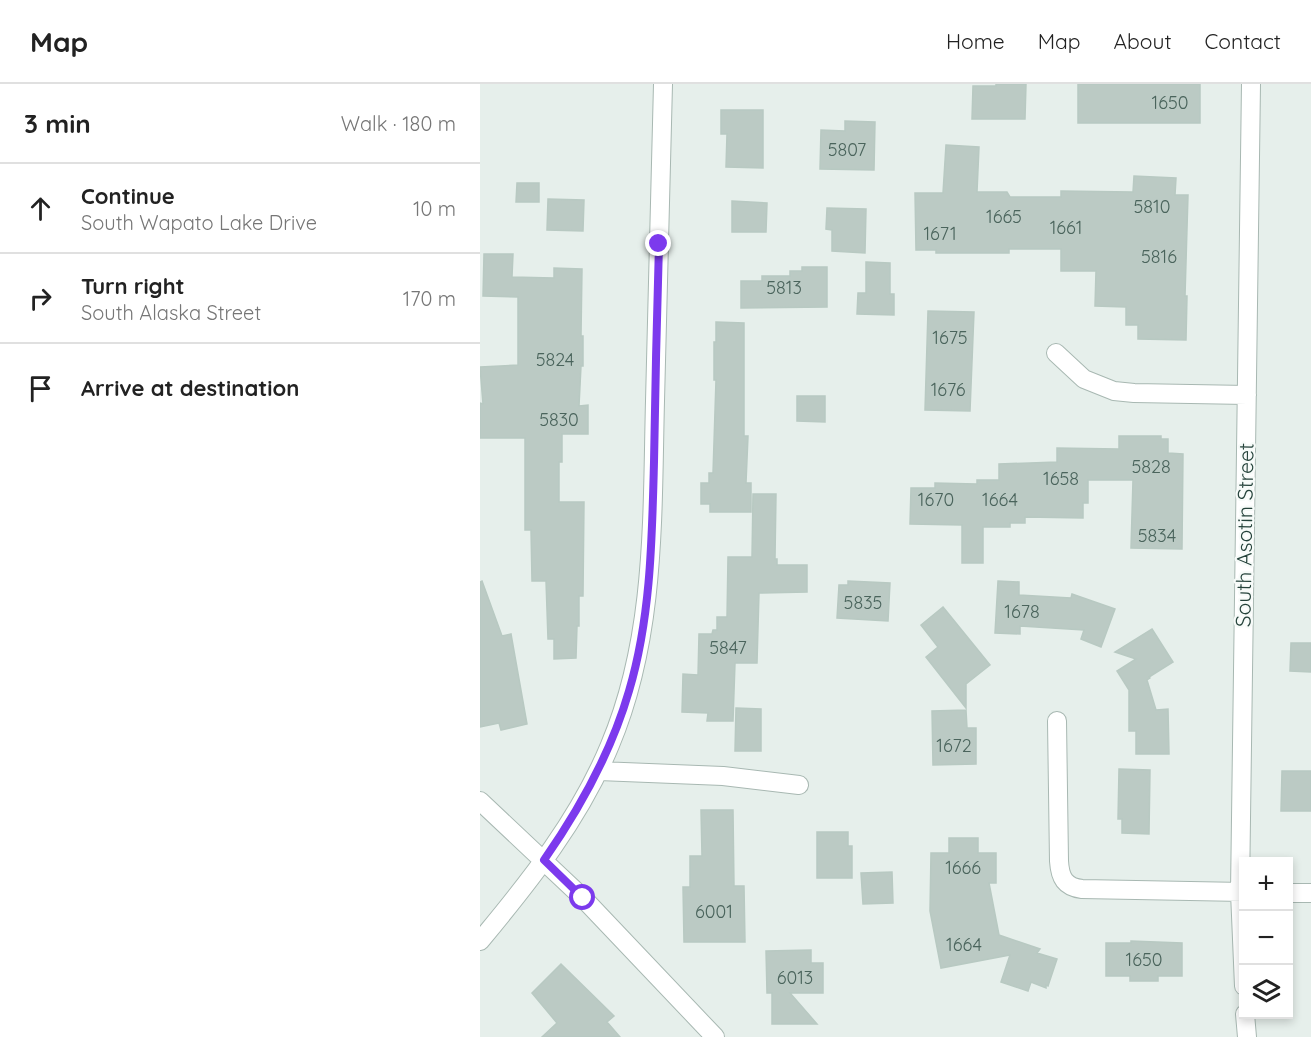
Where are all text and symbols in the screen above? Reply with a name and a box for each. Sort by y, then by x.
text: Map [30,24,88,59]
text: Home [946,28,1005,54]
text: Map [1038,28,1081,54]
text: About [1114,28,1172,54]
text: Contact [1205,28,1281,54]
house number: 1650 [1152,91,1188,114]
text: 3 min [24,107,91,140]
text: Walk · 180 m [341,111,456,136]
house number: 5807 [828,138,866,161]
text: Continue [81,182,175,210]
icon: ahead [24,192,57,225]
house number: 5810 [1134,195,1170,218]
text: 10 m [413,196,456,221]
house number: 1665 [986,205,1022,228]
text: South Wapato Lake Drive [81,210,317,235]
house number: 1661 [1050,216,1082,239]
house number: 1671 [923,222,957,245]
route end [645,230,671,256]
house number: 5816 [1141,245,1177,268]
text: Turn right [81,272,185,300]
house number: 5813 [766,276,802,299]
icon: right [24,282,57,315]
text: 170 m [403,286,456,311]
text: South Alaska Street [81,300,261,325]
house number: 1675 [932,326,968,349]
house number: 5824 [536,348,574,371]
icon: arrive [24,372,57,405]
text: Arrive at destination [81,374,299,402]
house number: 1676 [931,378,966,401]
house number: 5830 [539,408,579,431]
street label: South Asotin Street [1229,443,1259,627]
house number: 5828 [1131,455,1171,478]
house number: 1658 [1043,467,1079,490]
house number: 1670 [918,488,954,511]
house number: 1664 [982,488,1018,511]
house number: 5834 [1138,524,1176,547]
house number: 5835 [844,591,882,614]
house number: 1678 [1004,600,1040,623]
house number: 5847 [709,636,747,659]
house number: 1672 [936,734,972,757]
house number: 1666 [945,856,981,879]
map controls [1239,857,1293,1019]
button: + [1239,857,1293,911]
route start [569,884,595,910]
house number: 6001 [695,900,733,923]
button: − [1239,911,1293,965]
house number: 1664 [946,933,982,956]
house number: 1650 [1126,948,1162,971]
button: layers [1239,965,1293,1019]
house number: 6013 [777,966,813,989]

